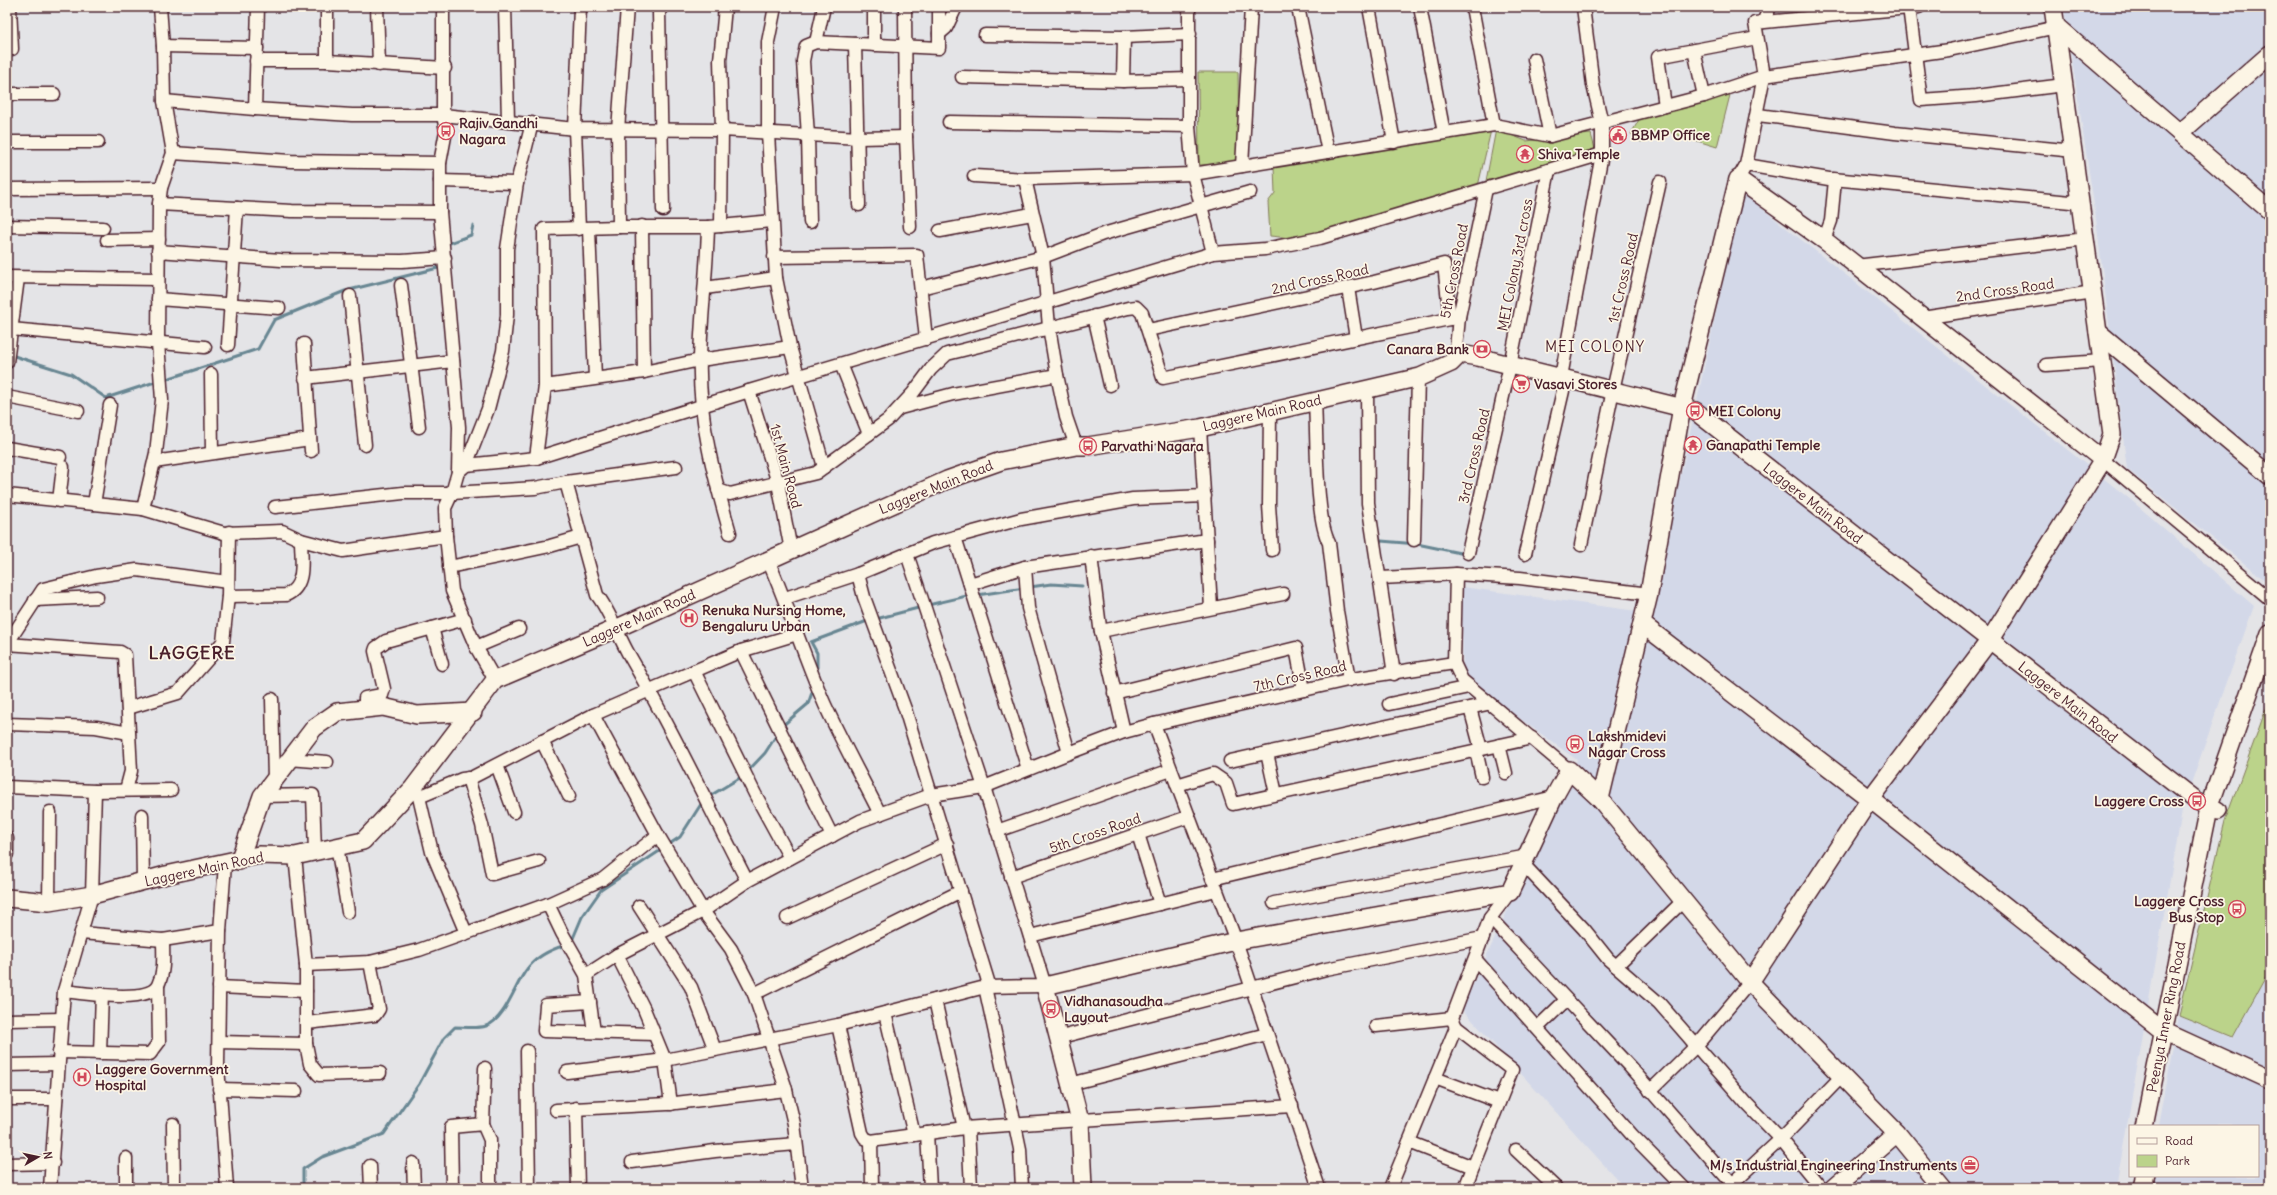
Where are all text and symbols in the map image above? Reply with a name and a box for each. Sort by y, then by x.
place label: Rajiv Gandhi Nagara [459,114,538,148]
bus stop icon: Rajiv Gandhi Nagara [436,121,456,141]
public building icon: BBMP Office [1608,125,1628,145]
place label: BBMP Office [1631,126,1710,144]
temple icon: Shiva Temple [1515,144,1535,164]
place label: Shiva Temple [1538,145,1620,163]
street label: MEI Colony 3rd cross [1493,197,1537,333]
street label: 5th Cross Road [1436,222,1472,320]
street label: 1st Cross Road [1604,231,1642,325]
street label: 2nd Cross Road [1270,260,1370,298]
street label: 2nd Cross Road [1955,274,2055,306]
district label: MEI COLONY [1545,337,1645,356]
bank icon: Canara Bank [1472,339,1492,359]
place label: Canara Bank [1387,340,1469,358]
supermarket icon: Vasavi Stores [1511,374,1531,394]
place label: Vasavi Stores [1534,375,1618,393]
street label: Laggere Main Road [1201,391,1323,435]
bus stop icon: MEI Colony [1685,401,1705,421]
place label: MEI Colony [1708,402,1781,420]
street label: 3rd Cross Road [1454,407,1494,505]
street label: 1st Main Road [766,422,806,510]
temple icon: Ganapathi Temple [1683,435,1703,455]
bus stop icon: Parvathi Nagara [1078,436,1098,456]
place label: Ganapathi Temple [1706,436,1821,454]
place label: Parvathi Nagara [1101,437,1204,455]
street label: Laggere Main Road [876,456,996,518]
street label: Laggere Main Road [1760,459,1866,547]
street label: Laggere Main Road [580,585,698,651]
place label: Renuka Nursing Home, Bengaluru Urban [702,601,846,635]
hospital icon: Renuka Nursing Home, Bengaluru Urban [679,608,699,628]
district label: LAGGERE [149,641,235,664]
street label: 7th Cross Road [1252,657,1348,695]
street label: Laggere Main Road [2015,658,2121,746]
place label: Lakshmidevi Nagar Cross [1588,727,1666,761]
bus stop icon: Lakshmidevi Nagar Cross [1565,734,1585,754]
bus stop icon: Laggere Cross [2187,791,2207,811]
place label: Laggere Cross [2094,792,2185,810]
street label: 5th Cross Road [1047,809,1143,857]
street label: Laggere Main Road [143,848,265,890]
place label: Laggere Cross Bus Stop [2134,892,2225,926]
bus stop icon: Laggere Cross Bus Stop [2227,899,2247,919]
street label: Peenya Inner Ring Road [2143,940,2189,1094]
place label: Vidhanasoudha Layout [1064,992,1163,1026]
bus stop icon: Vidhanasoudha Layout [1041,999,1061,1019]
place label: Laggere Government Hospital [95,1060,229,1094]
hospital icon: Laggere Government Hospital [72,1067,92,1087]
legend [2129,1125,2259,1177]
text: Road [2165,1133,2193,1148]
north arrow [18,1137,58,1177]
text: N [40,1151,55,1160]
text: Park [2165,1153,2190,1168]
office icon: M/s Industrial Engineering Instruments [1960,1155,1980,1175]
place label: M/s Industrial Engineering Instruments [1710,1156,1958,1174]

